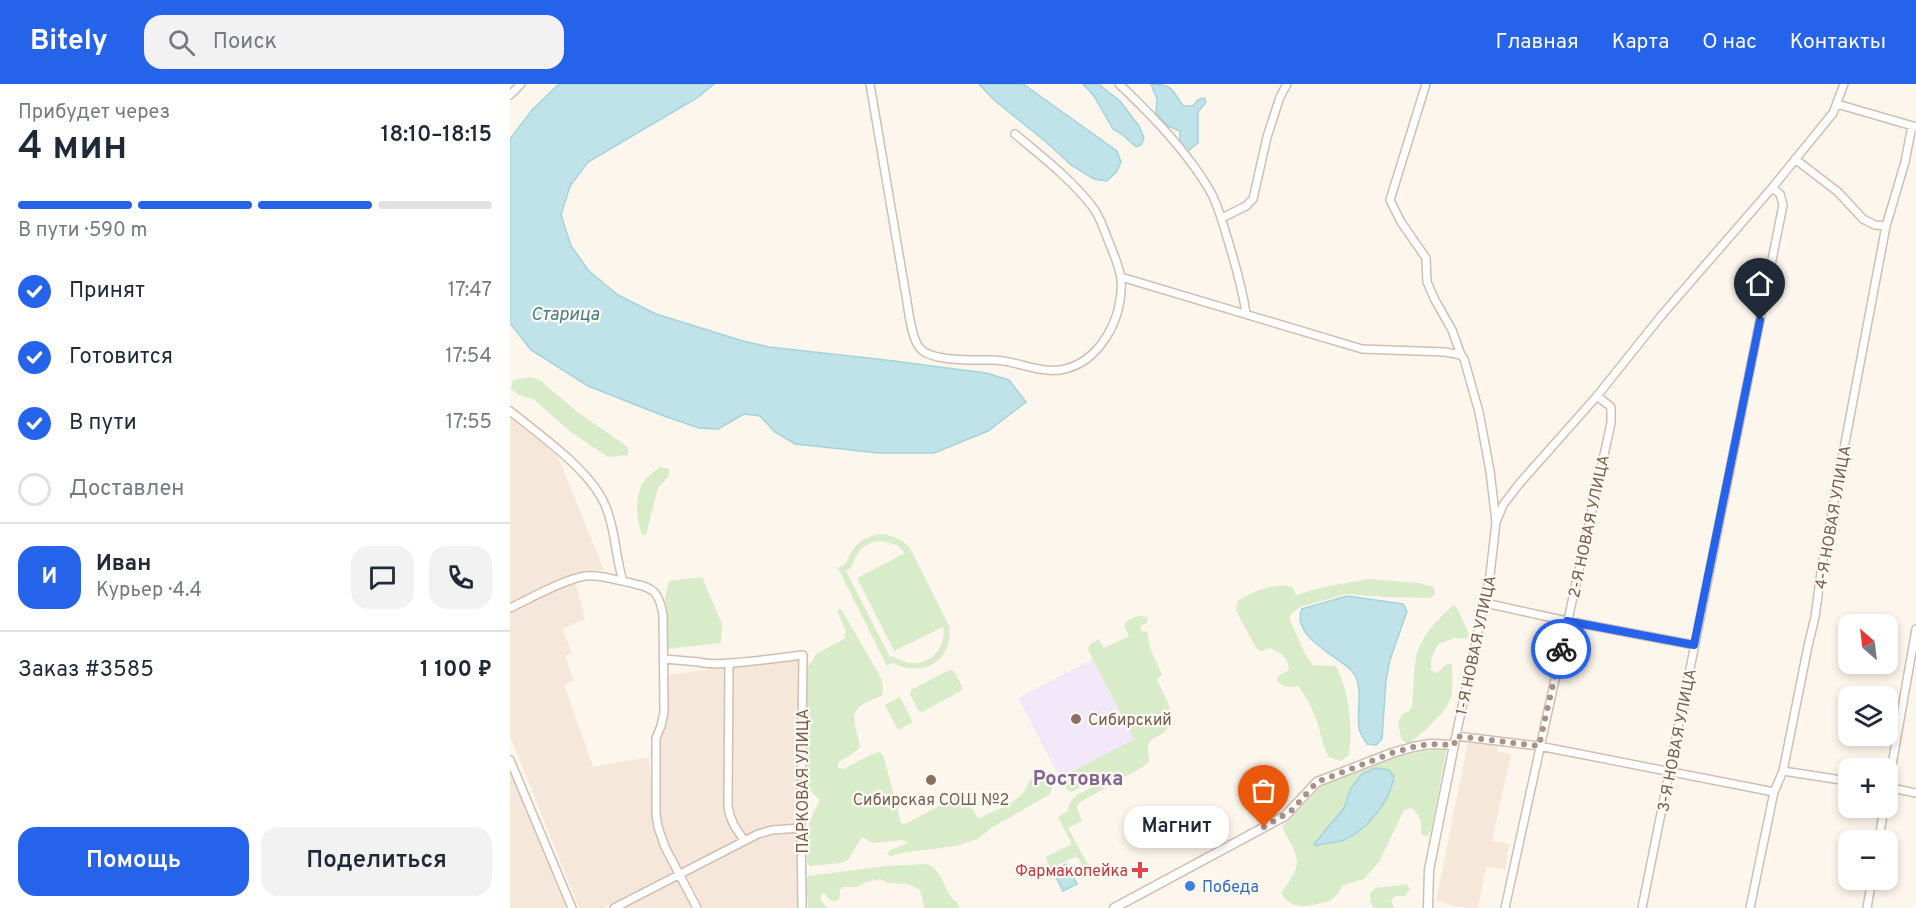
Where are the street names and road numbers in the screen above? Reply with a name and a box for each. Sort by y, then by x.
street label: 4-Я НОВАЯ УЛИЦА [1811,444,1856,591]
street label: 2-Я НОВАЯ УЛИЦА [1565,453,1615,600]
street label: 1-Я НОВАЯ УЛИЦА [1452,574,1502,717]
street label: 3-Я НОВАЯ УЛИЦА [1654,667,1702,814]
street label: ПАРКОВАЯ УЛИЦА [794,708,814,853]

